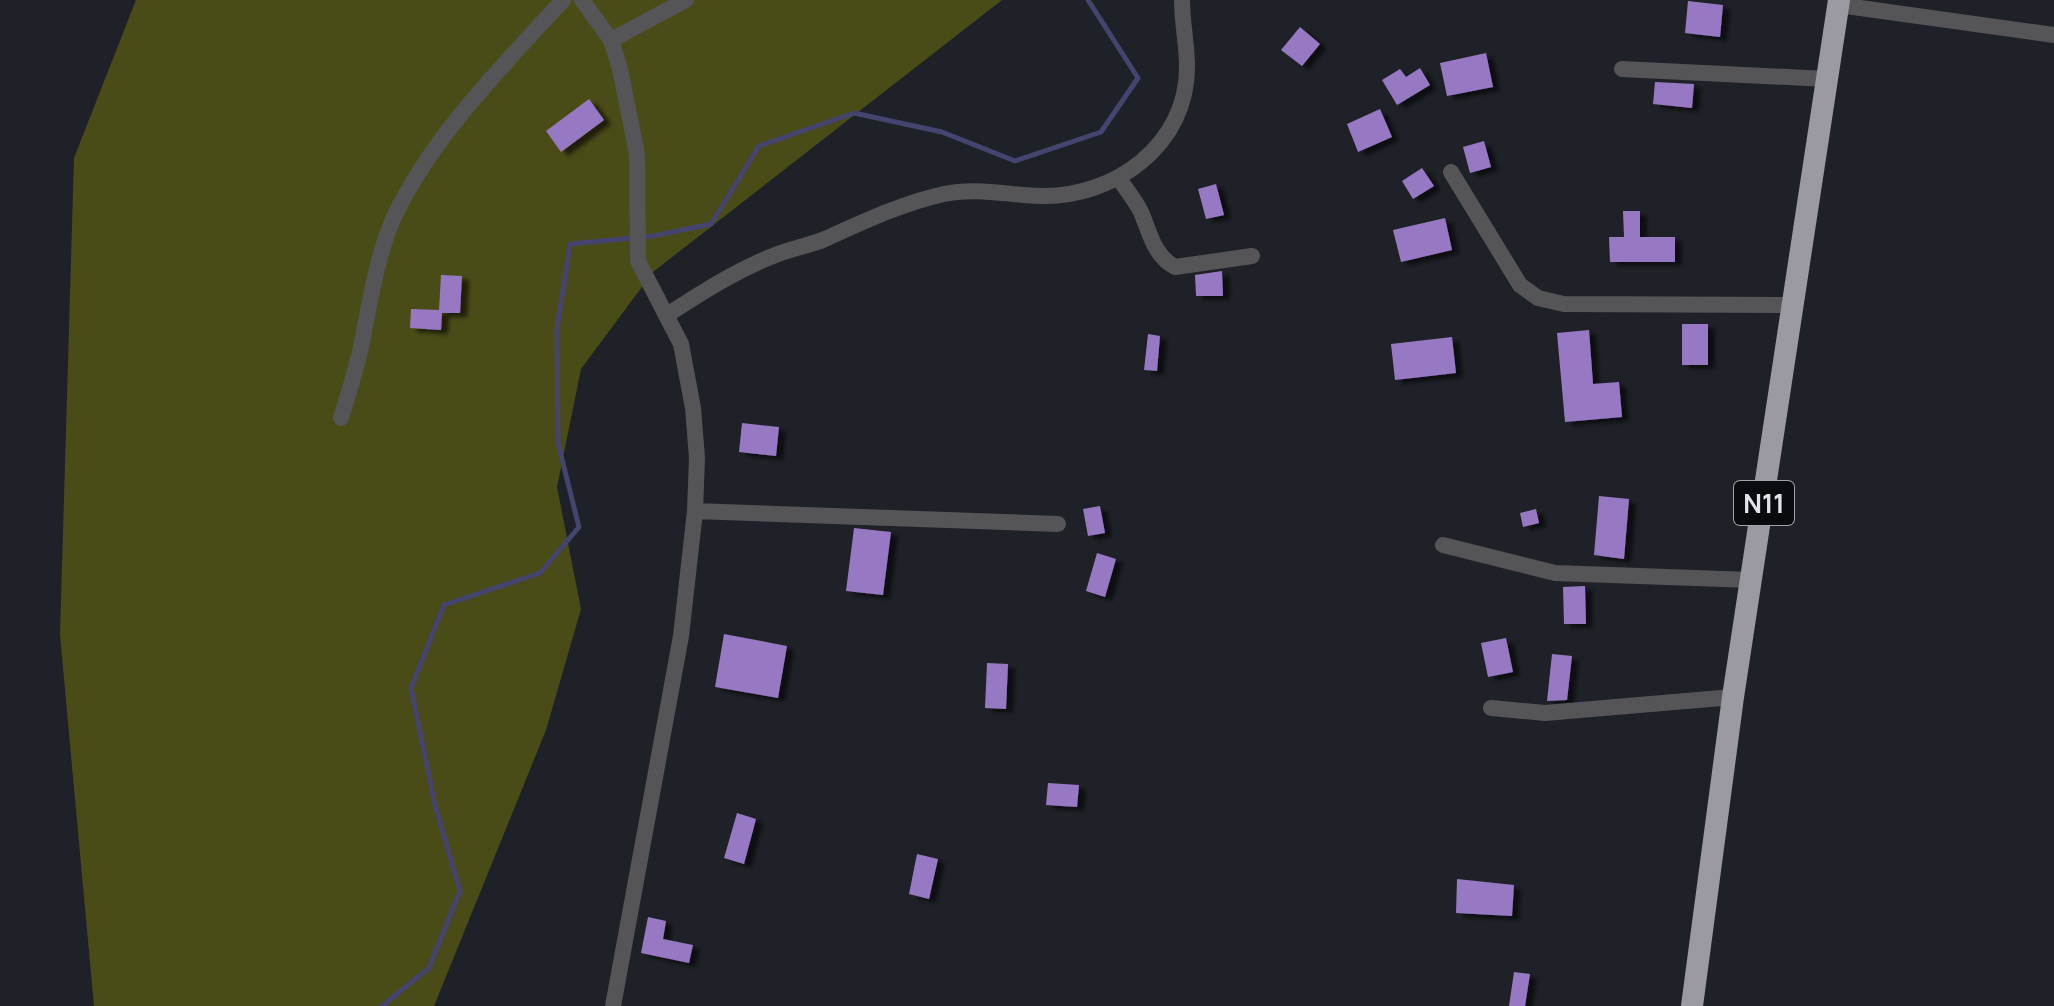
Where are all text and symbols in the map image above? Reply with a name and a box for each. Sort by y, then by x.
road number: N11 [1734,481,1794,525]

